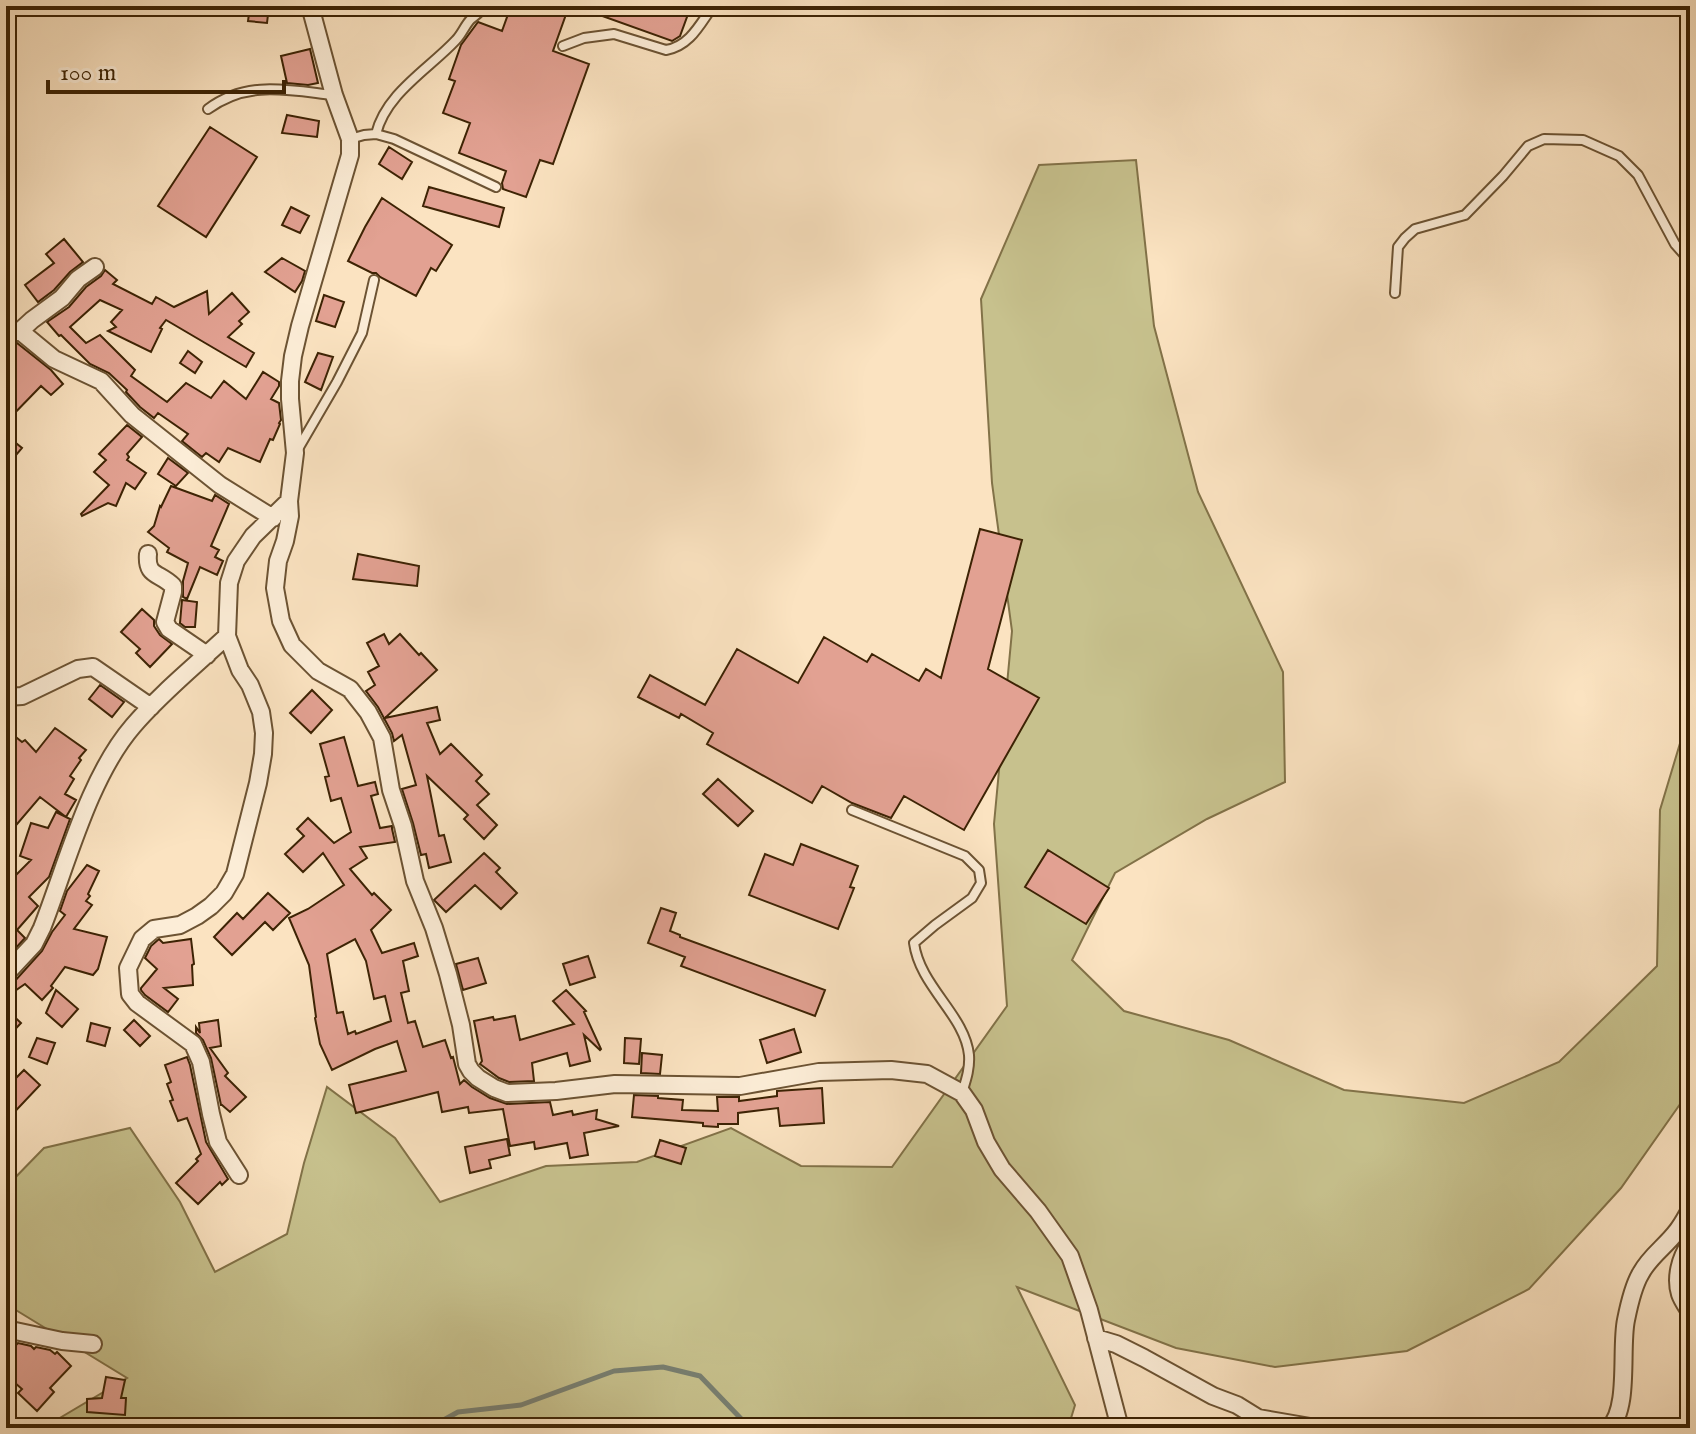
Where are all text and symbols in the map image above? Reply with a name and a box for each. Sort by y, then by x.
scale bar [48,44,284,94]
text: 100 m [60,58,116,89]

